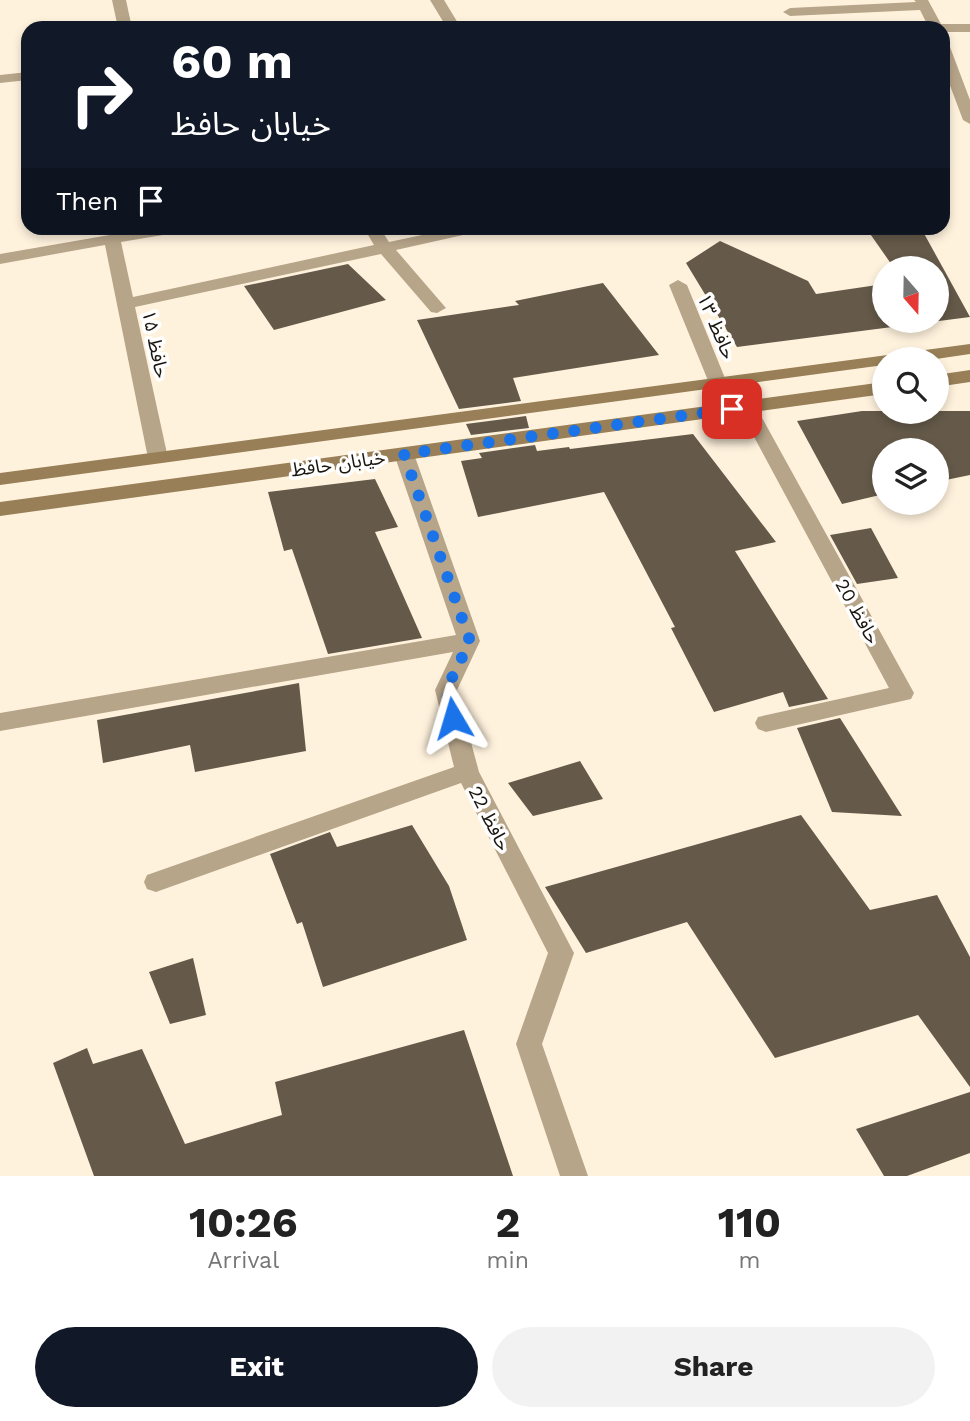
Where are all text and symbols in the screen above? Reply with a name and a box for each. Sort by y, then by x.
text: 60 m [171,32,293,90]
icon: right [56,49,147,140]
text: خیابان حافظ [171,105,331,143]
icon: arrive [132,182,170,220]
text: Then [56,186,118,216]
north arrow [872,256,948,332]
map controls [872,256,949,515]
street label: حافظ ۱۳ [692,290,741,363]
street label: حافظ ۱۵ [137,308,174,380]
button: search [872,347,949,424]
pin [702,379,762,439]
icon: arrive [713,390,751,428]
button: layers [872,438,949,515]
street label: خیابان حافظ [289,445,387,481]
street label: حافظ 20 [830,575,885,648]
position arrow [416,681,490,755]
street label: حافظ 22 [463,782,516,854]
text: 10:26 [189,1198,298,1247]
text: 2 [495,1198,520,1247]
text: 110 [718,1198,781,1247]
text: Arrival [207,1247,279,1274]
text: min [487,1247,529,1274]
text: m [738,1247,760,1274]
button: Exit [35,1327,478,1407]
button: Share [492,1327,935,1407]

